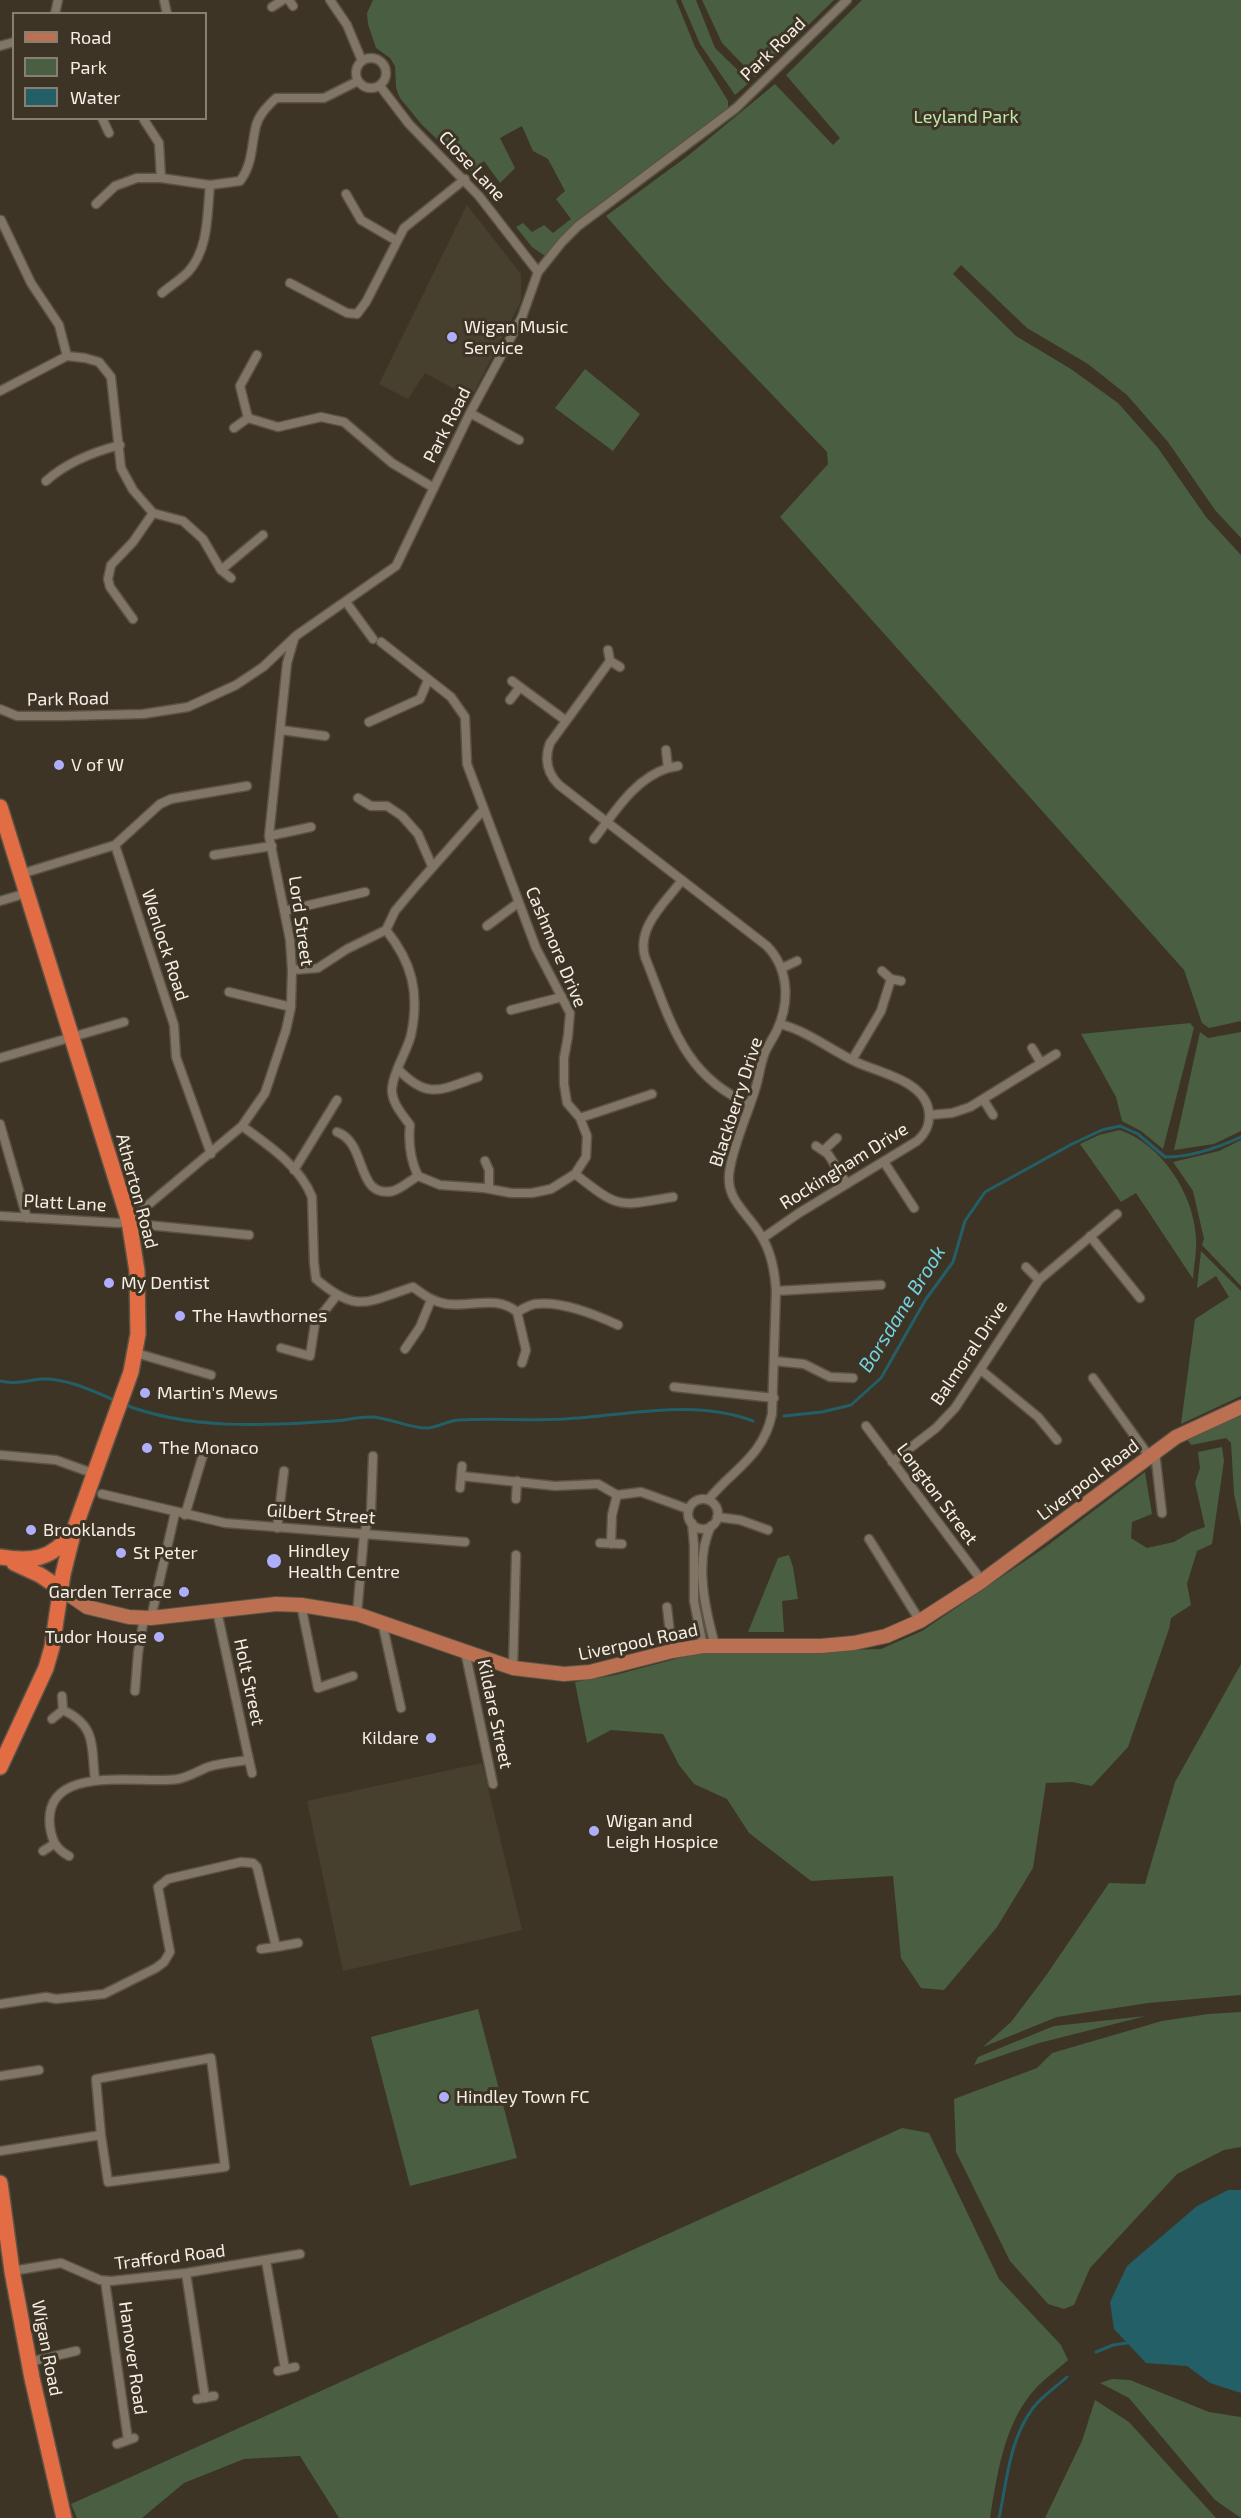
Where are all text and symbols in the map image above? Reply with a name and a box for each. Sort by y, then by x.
legend [12,12,207,120]
street label: Park Road [736,13,810,85]
text: Road [70,26,111,48]
text: Park [70,56,107,78]
text: Water [70,86,120,108]
park label: Leyland Park [913,106,1019,128]
street label: Close Lane [434,126,510,206]
place label: Wigan Music Service [464,316,568,358]
marker: Wigan Music Service [445,330,459,344]
street label: Park Road [419,383,475,467]
street label: Park Road [27,687,109,711]
place label: V of W [71,754,124,776]
marker: V of W [52,758,66,772]
street label: Lord Street [284,875,318,967]
street label: Cashmore Drive [521,883,591,1011]
street label: Wenlock Road [137,887,193,1003]
street label: Blackberry Drive [705,1034,767,1170]
street label: Rockingham Drive [776,1118,912,1214]
street label: Atherton Road [111,1131,163,1251]
street label: Platt Lane [23,1190,107,1216]
water label: Borsdane Brook [854,1241,950,1377]
place label: My Dentist [121,1272,210,1294]
marker: My Dentist [102,1276,116,1290]
street label: Balmoral Drive [926,1297,1012,1409]
place label: The Hawthornes [192,1305,327,1327]
marker: The Hawthornes [173,1309,187,1323]
place label: Martin's Mews [157,1382,278,1404]
marker: Martin's Mews [138,1386,152,1400]
street label: Liverpool Road [1033,1435,1143,1525]
place label: The Monaco [159,1437,259,1459]
street label: Longton Street [892,1439,982,1549]
marker: The Monaco [140,1441,154,1455]
street label: Gilbert Street [266,1499,376,1529]
place label: Brooklands [43,1519,136,1541]
marker: Brooklands [24,1523,38,1537]
place label: Hindley Health Centre [288,1540,400,1582]
place label: St Peter [133,1542,198,1564]
marker: St Peter [114,1546,128,1560]
marker: Hindley Health Centre [265,1552,283,1570]
place label: Garden Terrace [49,1581,172,1603]
marker: Garden Terrace [177,1585,191,1599]
street label: Liverpool Road [576,1619,700,1665]
place label: Tudor House [45,1626,147,1648]
marker: Tudor House [152,1630,166,1644]
street label: Holt Street [229,1637,269,1727]
street label: Kildare Street [473,1657,517,1771]
place label: Kildare [362,1727,419,1749]
marker: Kildare [424,1731,438,1745]
place label: Wigan and Leigh Hospice [606,1810,718,1852]
marker: Wigan and Leigh Hospice [587,1824,601,1838]
place label: Hindley Town FC [456,2086,590,2108]
marker: Hindley Town FC [437,2090,451,2104]
street label: Trafford Road [113,2239,227,2275]
street label: Wigan Road [27,2298,67,2398]
street label: Hanover Road [114,2300,152,2416]

